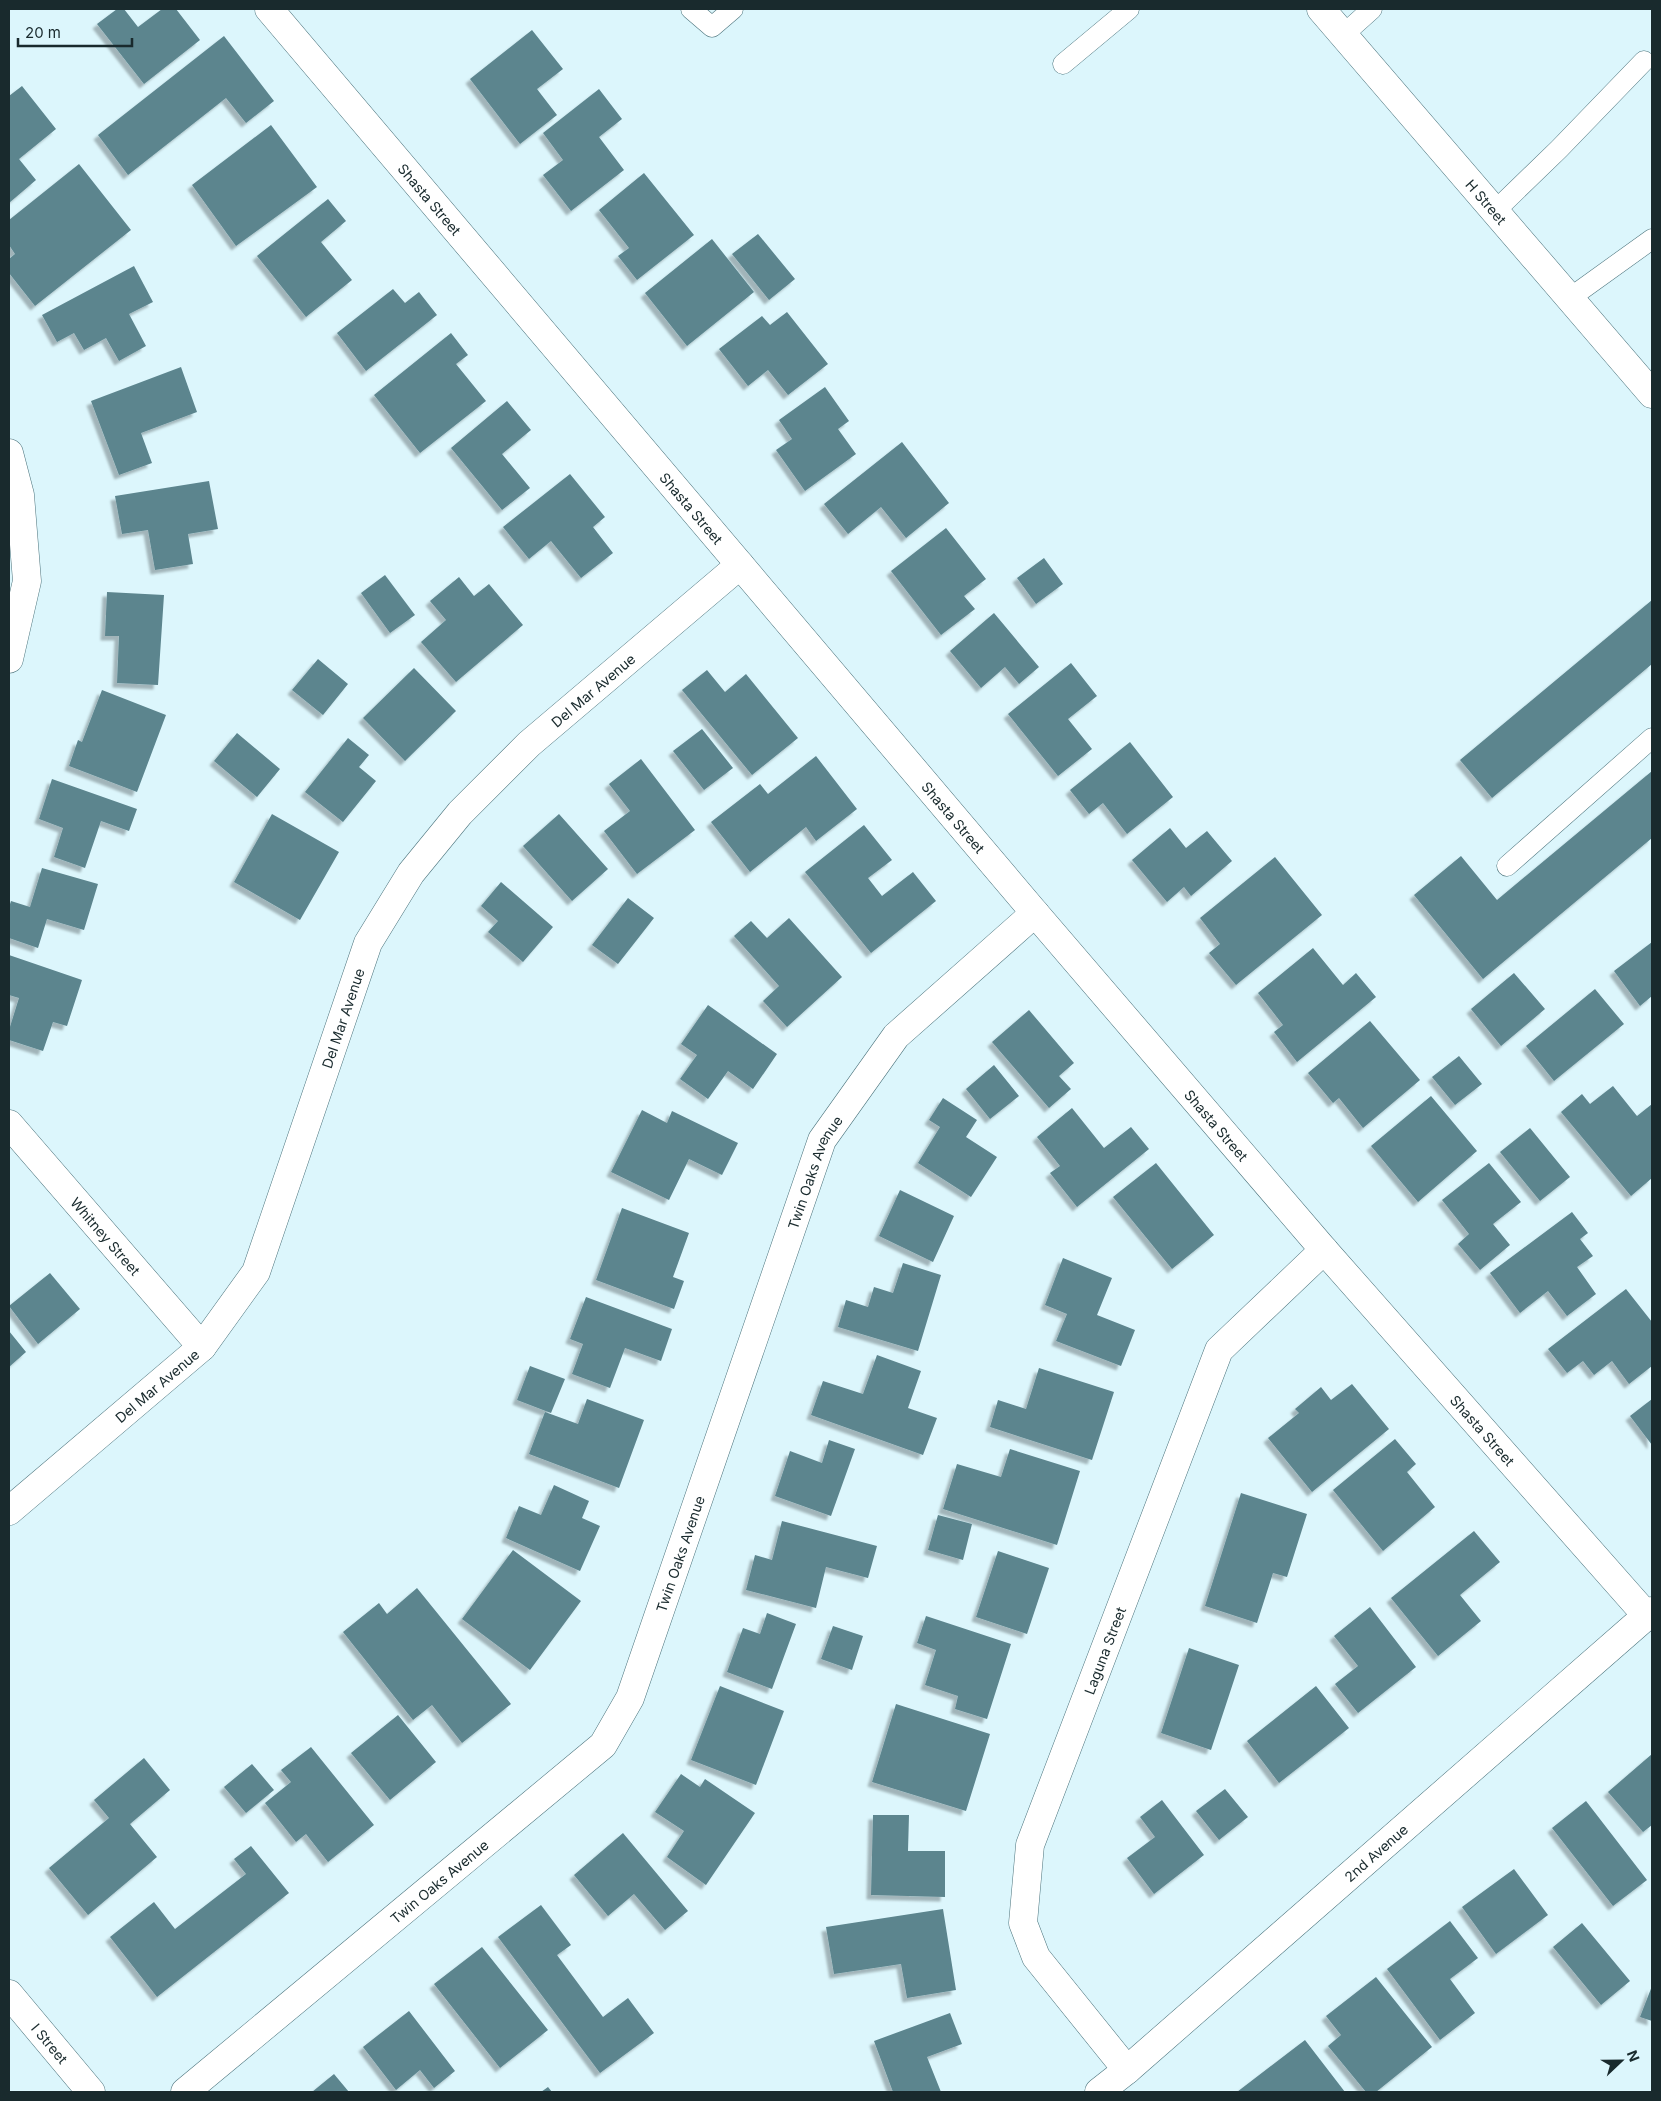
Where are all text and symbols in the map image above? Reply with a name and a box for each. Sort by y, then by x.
scale bar [18,15,131,47]
text: 20 m [25,23,61,42]
street label: Shasta Street [395,160,465,239]
street label: H Street [1463,176,1511,228]
street label: Shasta Street [657,469,727,548]
street label: Del Mar Avenue [547,650,638,730]
street label: Shasta Street [919,778,989,857]
street label: Del Mar Avenue [318,966,367,1070]
street label: Shasta Street [1181,1086,1252,1164]
street label: Twin Oaks Avenue [784,1112,845,1231]
street label: Whitney Street [67,1193,144,1279]
street label: Del Mar Avenue [111,1345,202,1426]
street label: Shasta Street [1447,1391,1519,1469]
street label: Twin Oaks Avenue [652,1493,708,1614]
street label: Laguna Street [1080,1604,1129,1697]
street label: 2nd Avenue [1341,1820,1411,1885]
street label: Twin Oaks Avenue [387,1836,491,1927]
street label: I Street [28,2020,72,2067]
north arrow [1596,2036,1646,2086]
text: N [1624,2048,1643,2064]

